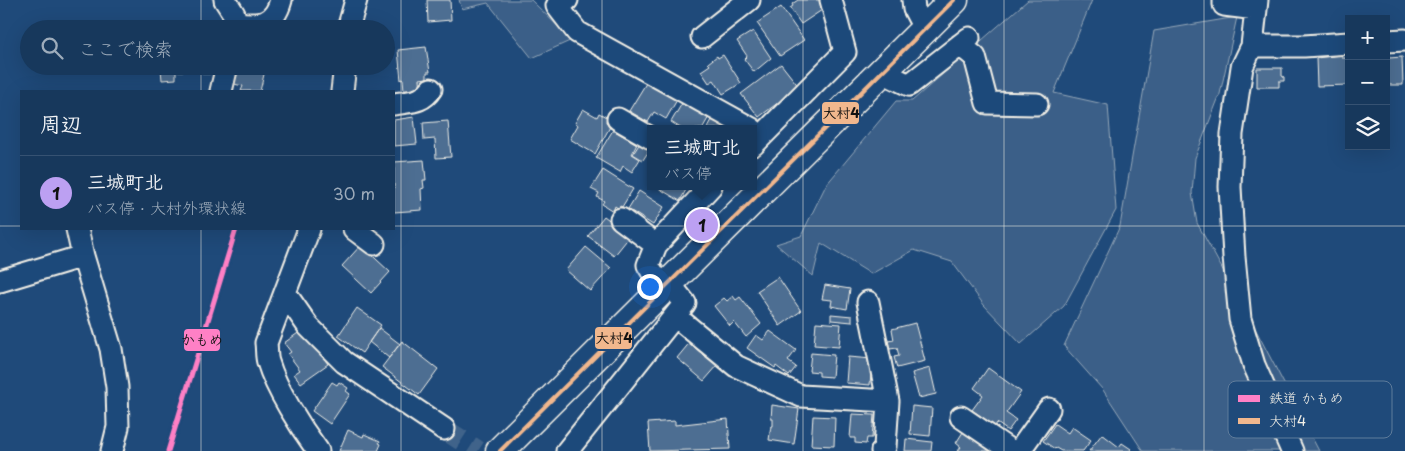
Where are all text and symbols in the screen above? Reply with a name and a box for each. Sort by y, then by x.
map controls [1345,15,1390,150]
button: + [1345,15,1390,60]
search box [20,20,395,75]
icon: search [38,34,66,62]
text: ここで検索 [78,34,173,62]
button: − [1345,60,1390,105]
line badge: 大村4 [821,101,860,125]
text: 大村4 [822,102,860,123]
button: layers [1345,105,1390,150]
text: 周辺 [40,107,82,139]
popup [647,125,757,190]
text: 三城町北 [664,132,740,160]
text: バス停 [664,160,712,184]
text: 三城町北 [87,167,163,195]
text: 1 [52,181,60,205]
text: 30 m [333,181,375,205]
text: バス停 · 大村外環状線 [87,195,246,219]
pin: 1 [686,206,718,244]
your location [637,274,663,300]
line badge: 大村4 [594,326,633,350]
text: 大村4 [595,327,633,348]
line badge: かもめ [183,328,221,352]
text: かもめ [181,329,223,350]
legend [1228,381,1392,438]
text: 鉄道 かもめ [1269,387,1344,408]
text: 大村4 [1269,410,1306,431]

